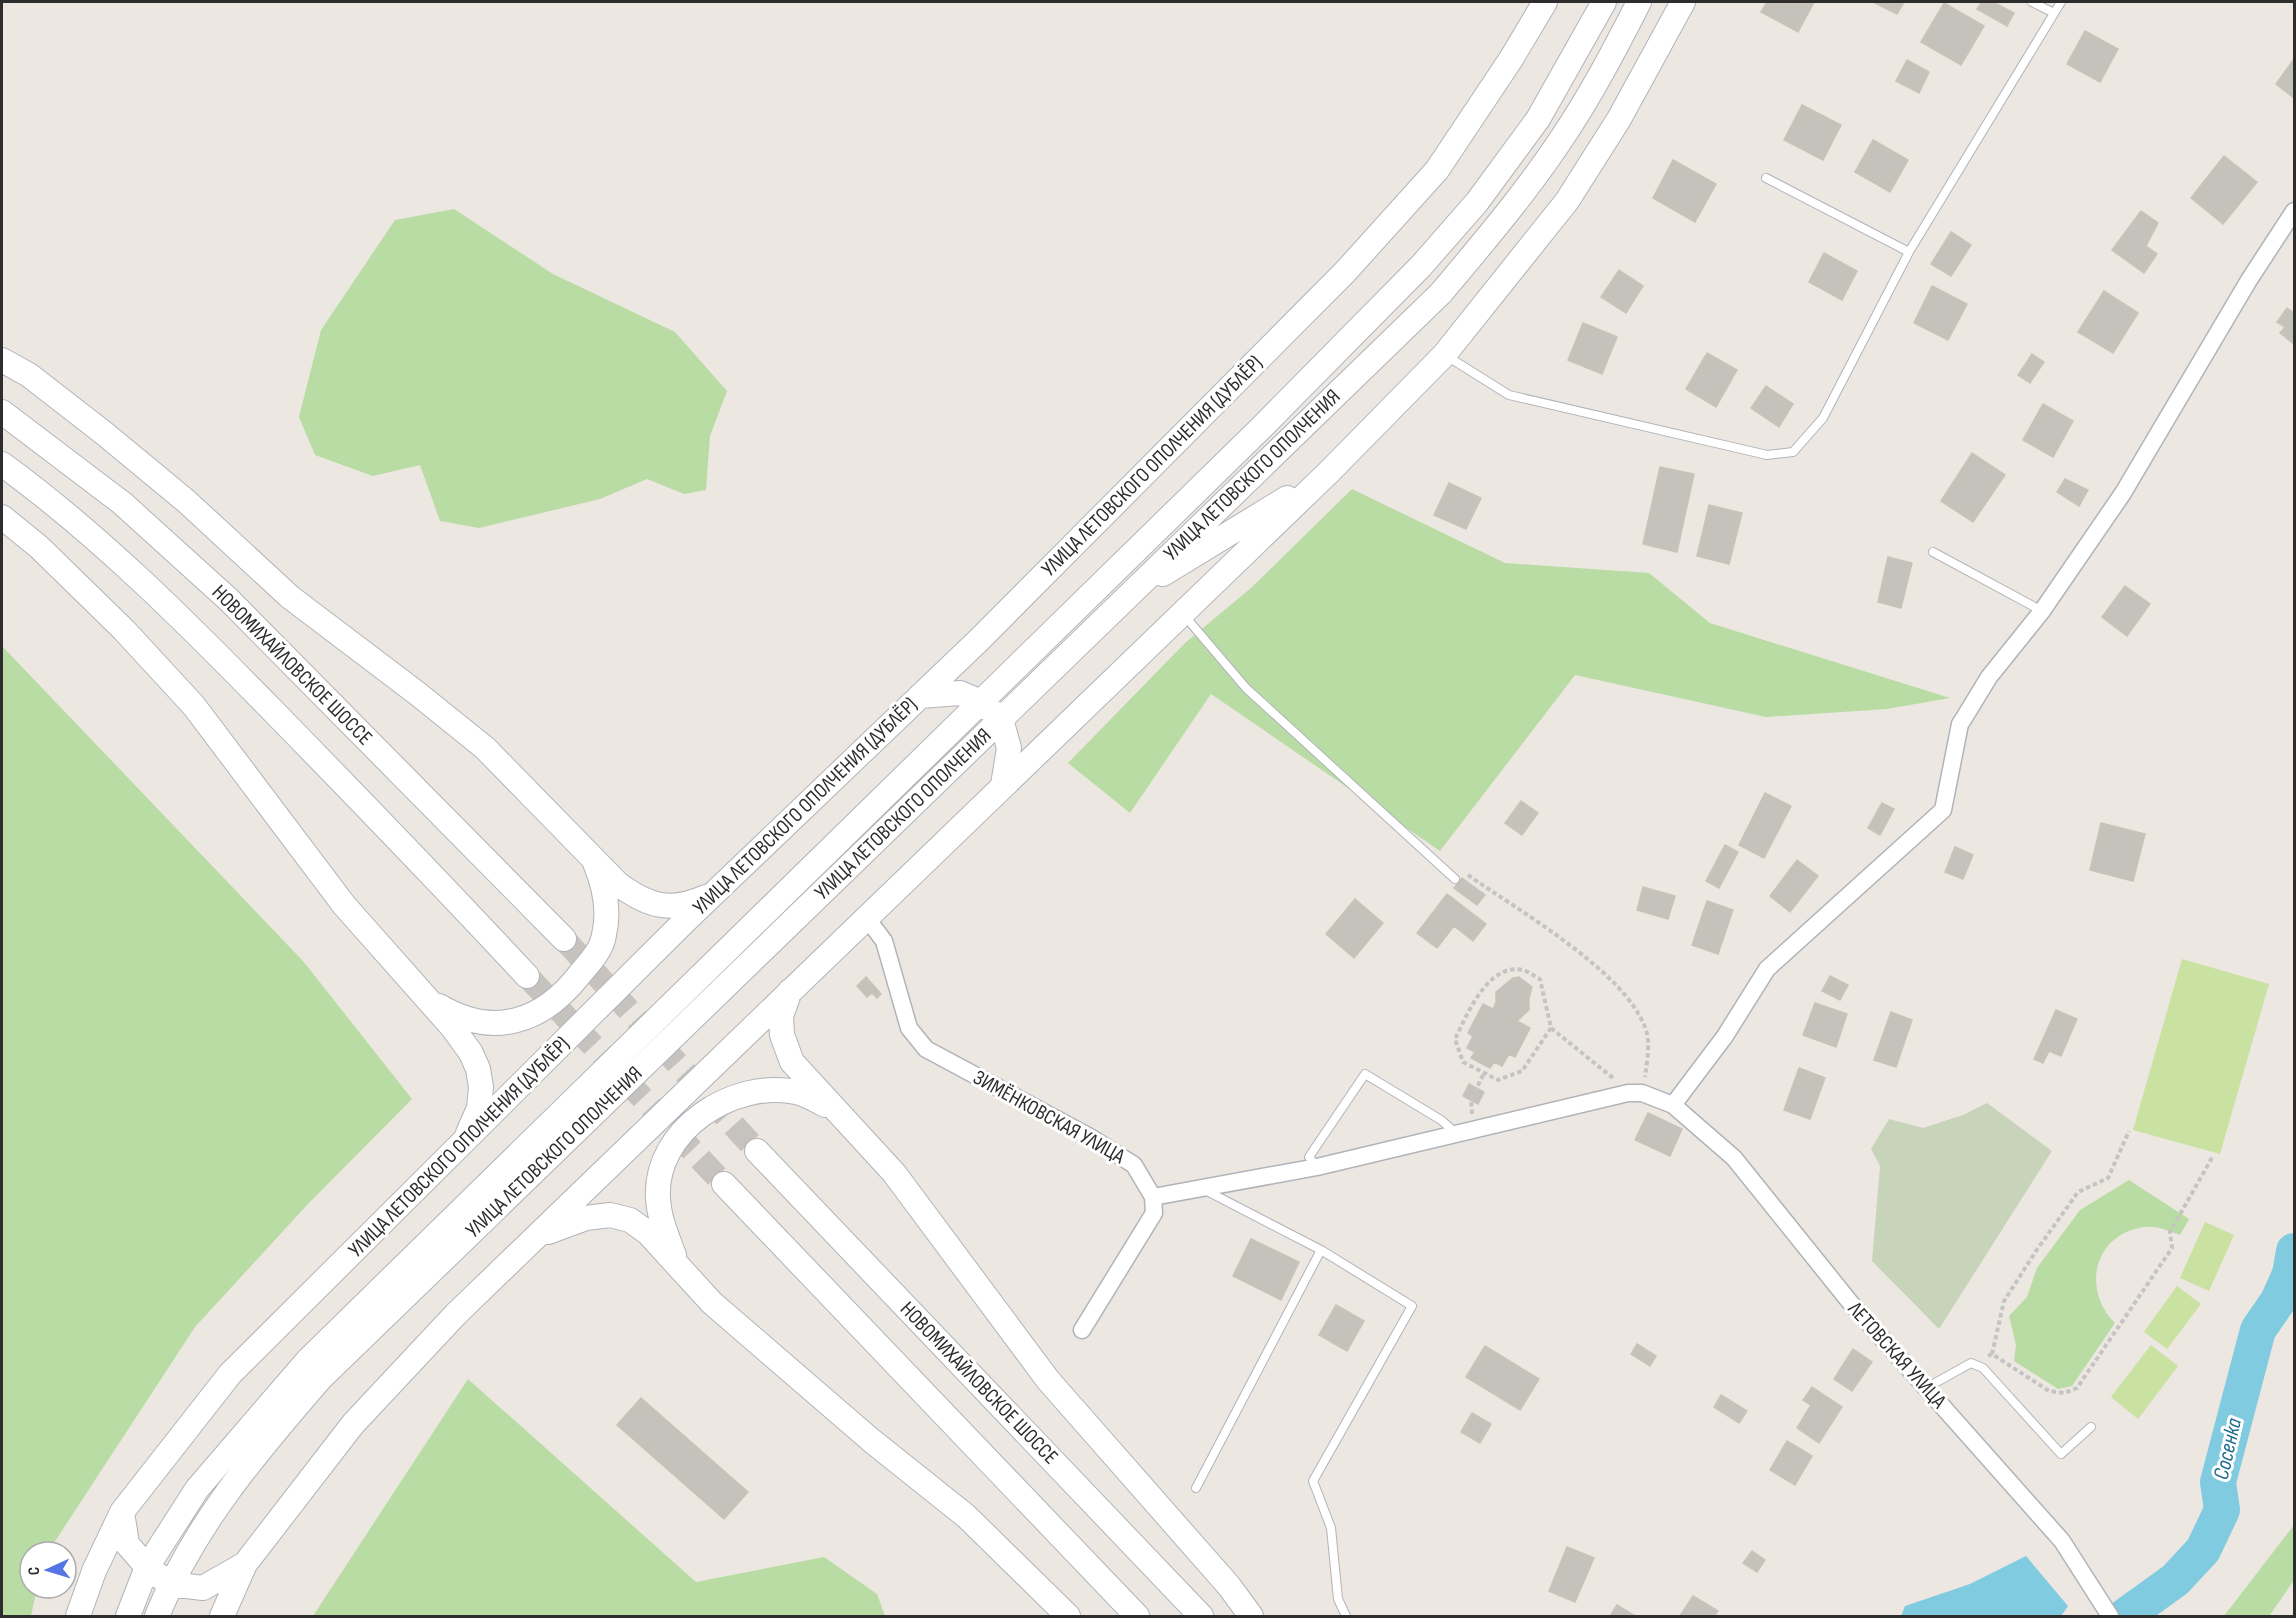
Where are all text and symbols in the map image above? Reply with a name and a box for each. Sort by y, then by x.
street label: УЛИЦА ЛЕТОВСКОГО ОПОЛЧЕНИЯ (ДУБЛЁР) [1036,350,1268,582]
street label: УЛИЦА ЛЕТОВСКОГО ОПОЛЧЕНИЯ [1158,384,1346,566]
street label: НОВОМИХАЙЛОВСКОЕ ШОССЕ [207,580,377,750]
street label: УЛИЦА ЛЕТОВСКОГО ОПОЛЧЕНИЯ (ДУБЛЁР) [688,692,922,920]
street label: УЛИЦА ЛЕТОВСКОГО ОПОЛЧЕНИЯ [809,723,997,905]
street label: УЛИЦА ЛЕТОВСКОГО ОПОЛЧЕНИЯ (ДУБЛЁР) [343,1031,575,1263]
street label: УЛИЦА ЛЕТОВСКОГО ОПОЛЧЕНИЯ [460,1061,648,1243]
street label: ЗИМЁНКОВСКАЯ УЛИЦА [969,1065,1130,1170]
street label: ЛЕТОВСКАЯ УЛИЦА [1842,1296,1952,1414]
street label: НОВОМИХАЙЛОВСКОЕ ШОССЕ [895,1297,1063,1469]
water label: Сосенка [2208,1416,2248,1482]
north arrow [18,1540,78,1600]
text: С [25,1566,44,1576]

